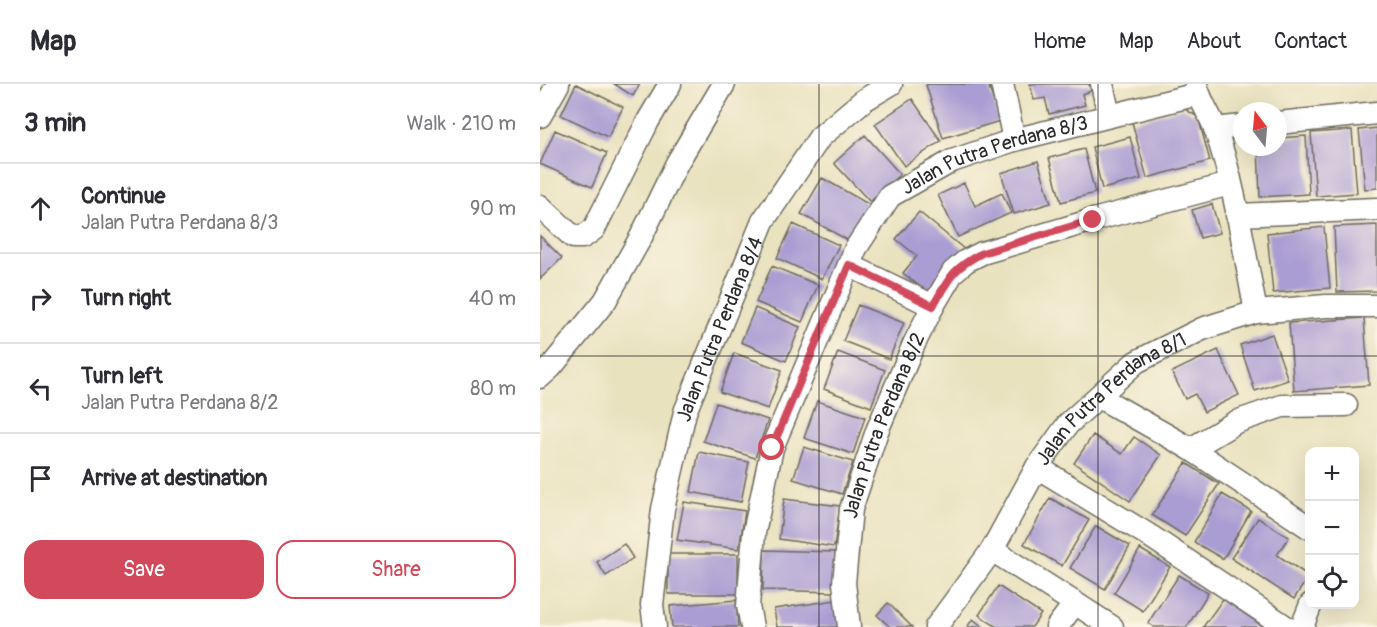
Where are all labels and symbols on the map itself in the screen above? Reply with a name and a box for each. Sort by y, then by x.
north arrow [1233,102,1287,156]
street label: Jalan Putra Perdana 8/3 [897,110,1090,200]
route end [1079,206,1105,232]
street label: Jalan Putra Perdana 8/4 [671,232,769,424]
street label: Jalan Putra Perdana 8/1 [1030,327,1191,470]
street label: Jalan Putra Perdana 8/2 [838,328,931,520]
route start [758,434,784,460]

